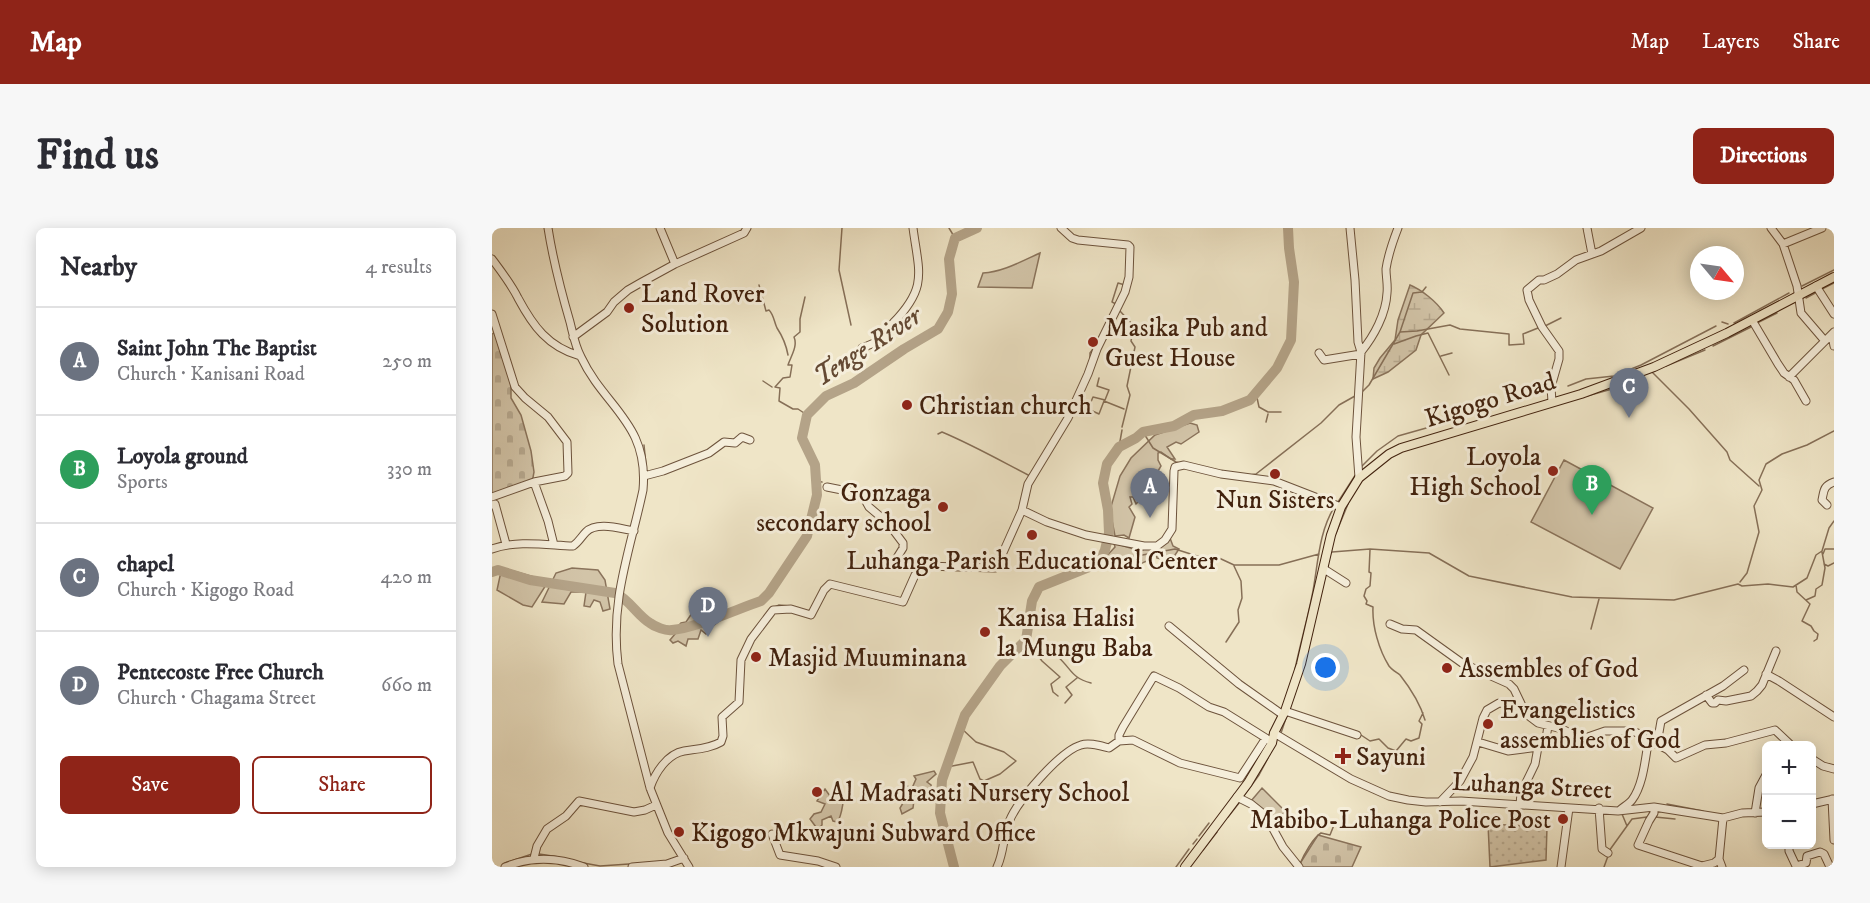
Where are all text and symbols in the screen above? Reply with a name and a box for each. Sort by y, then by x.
text: Map [30,25,82,60]
text: Map [1630,29,1669,55]
text: Layers [1702,29,1760,55]
text: Share [1793,29,1840,55]
button: Directions [1693,128,1834,184]
text: Find us [36,130,159,182]
north arrow [1690,246,1744,300]
text: Nearby [60,251,137,284]
text: 4 results [365,255,432,280]
place label: Land Rover Solution [641,278,765,341]
water label: Tenge River [807,298,930,394]
marker: Land Rover Solution [622,301,636,315]
place label: Masika Pub and Guest House [1105,312,1268,375]
text: Saint John The Baptist [117,335,317,362]
marker: Masika Pub and Guest House [1086,335,1100,349]
text: A [73,349,86,374]
text: 250 m [382,349,432,374]
text: Church · Kanisani Road [117,362,305,387]
street label: Kigogo Road [1421,365,1560,436]
pin: C [1610,368,1648,418]
place label: Christian church [919,390,1092,423]
marker: Christian church [900,398,914,412]
place label: Loyola High School [1409,441,1541,504]
text: Loyola ground [117,443,248,470]
text: B [73,457,86,482]
text: 330 m [387,457,432,482]
marker: Loyola High School [1546,464,1560,478]
pin: B [1572,466,1612,515]
marker: Nun Sisters [1268,467,1282,481]
pin: A [1130,468,1170,518]
text: Sports [117,470,168,495]
place label: Gonzaga secondary school [756,477,931,540]
place label: Nun Sisters [1216,484,1334,517]
marker: Gonzaga secondary school [936,500,950,514]
marker: Luhanga Parish Educational Center [1025,528,1039,542]
place label: Luhanga Parish Educational Center [846,545,1218,578]
text: chapel [117,551,174,578]
text: C [73,565,86,590]
text: 420 m [381,565,432,590]
text: Church · Kigogo Road [117,578,294,603]
pin: D [688,588,728,637]
place label: Kanisa Halisi la Mungu Baba [997,602,1152,665]
marker: Kanisa Halisi la Mungu Baba [978,625,992,639]
place label: Masjid Muuminana [768,642,967,675]
marker: Masjid Muuminana [749,650,763,664]
your location [1311,653,1340,682]
place label: Assembles of God [1459,653,1638,686]
text: Pentecoste Free Church [117,659,324,686]
marker: Assembles of God [1440,661,1454,675]
text: D [72,673,87,698]
text: 660 m [381,673,432,698]
text: Church · Chagama Street [117,686,316,711]
place label: Evangelistics assemblies of God [1500,694,1680,757]
marker: Evangelistics assemblies of God [1481,717,1495,731]
place label: Sayuni [1356,741,1426,774]
map controls [1762,741,1816,849]
button: + [1762,741,1816,795]
marker: Sayuni [1334,747,1352,765]
button: Save [60,756,240,814]
button: Share [252,756,432,814]
street label: Luhanga Street [1451,766,1613,807]
place label: Al Madrasati Nursery School [829,777,1129,810]
marker: Al Madrasati Nursery School [810,785,824,799]
button: − [1762,795,1816,849]
place label: Mabibo-Luhanga Police Post [1250,804,1551,837]
marker: Mabibo-Luhanga Police Post [1556,812,1570,826]
place label: Kigogo Mkwajuni Subward Office [691,817,1036,850]
marker: Kigogo Mkwajuni Subward Office [672,825,686,839]

